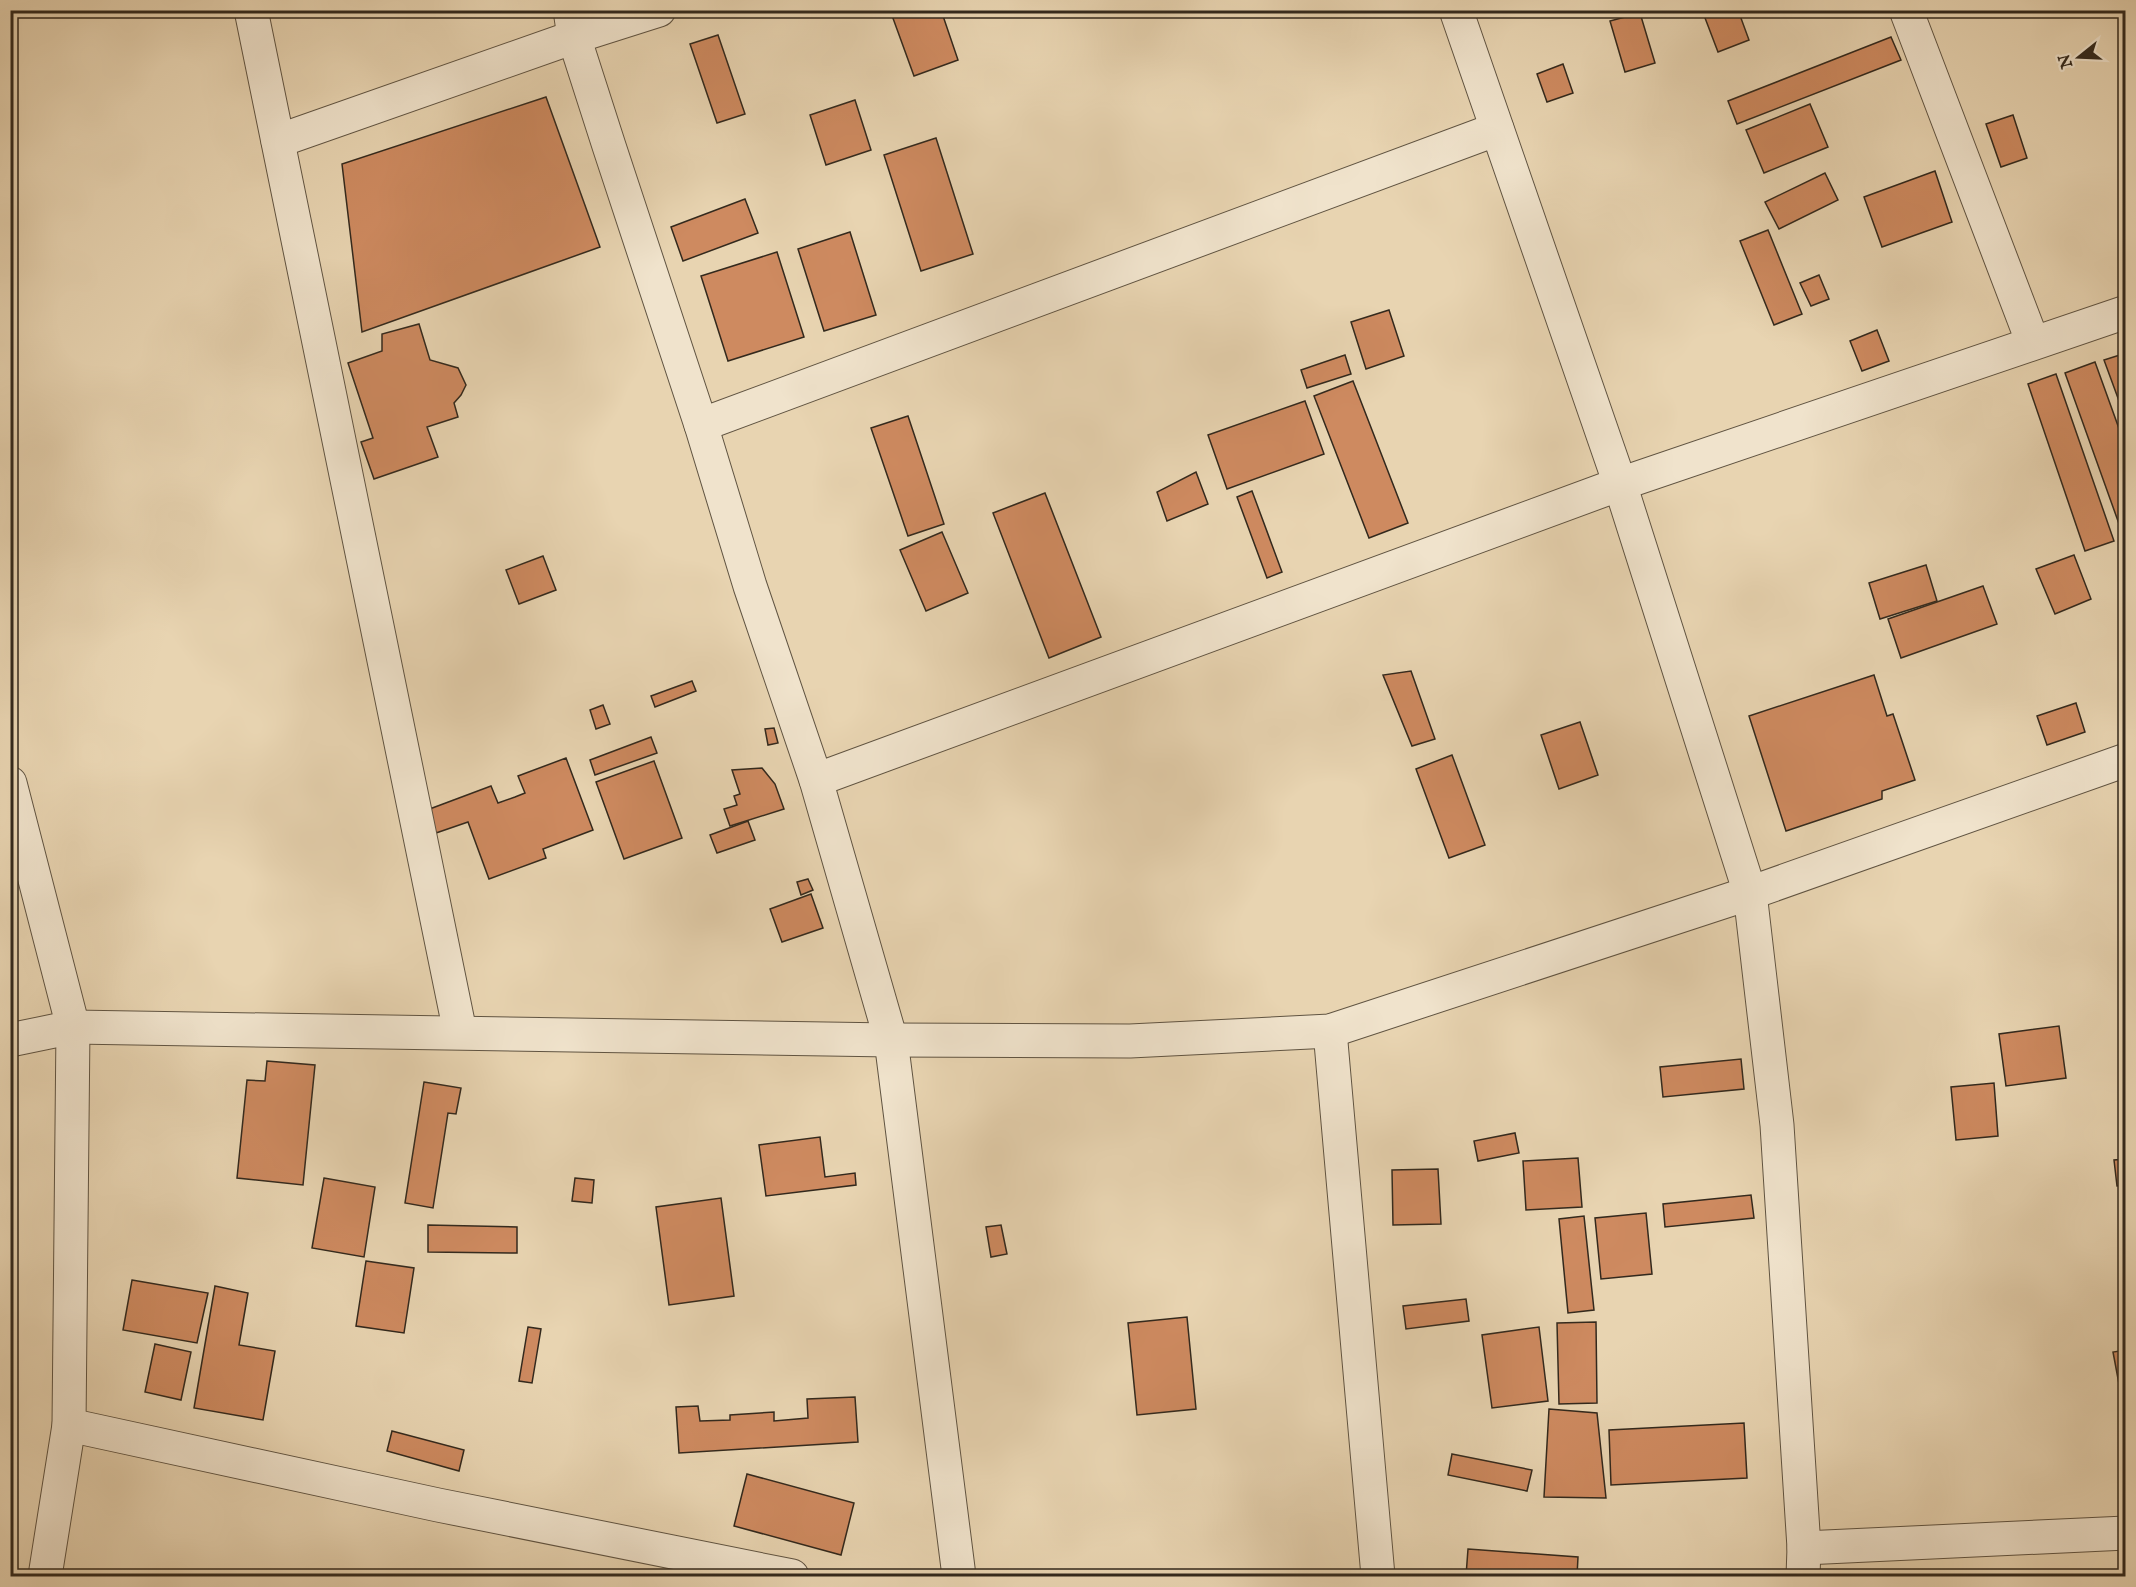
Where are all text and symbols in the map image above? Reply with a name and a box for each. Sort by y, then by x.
north arrow [2049,27,2109,87]
text: N [2055,51,2079,72]

